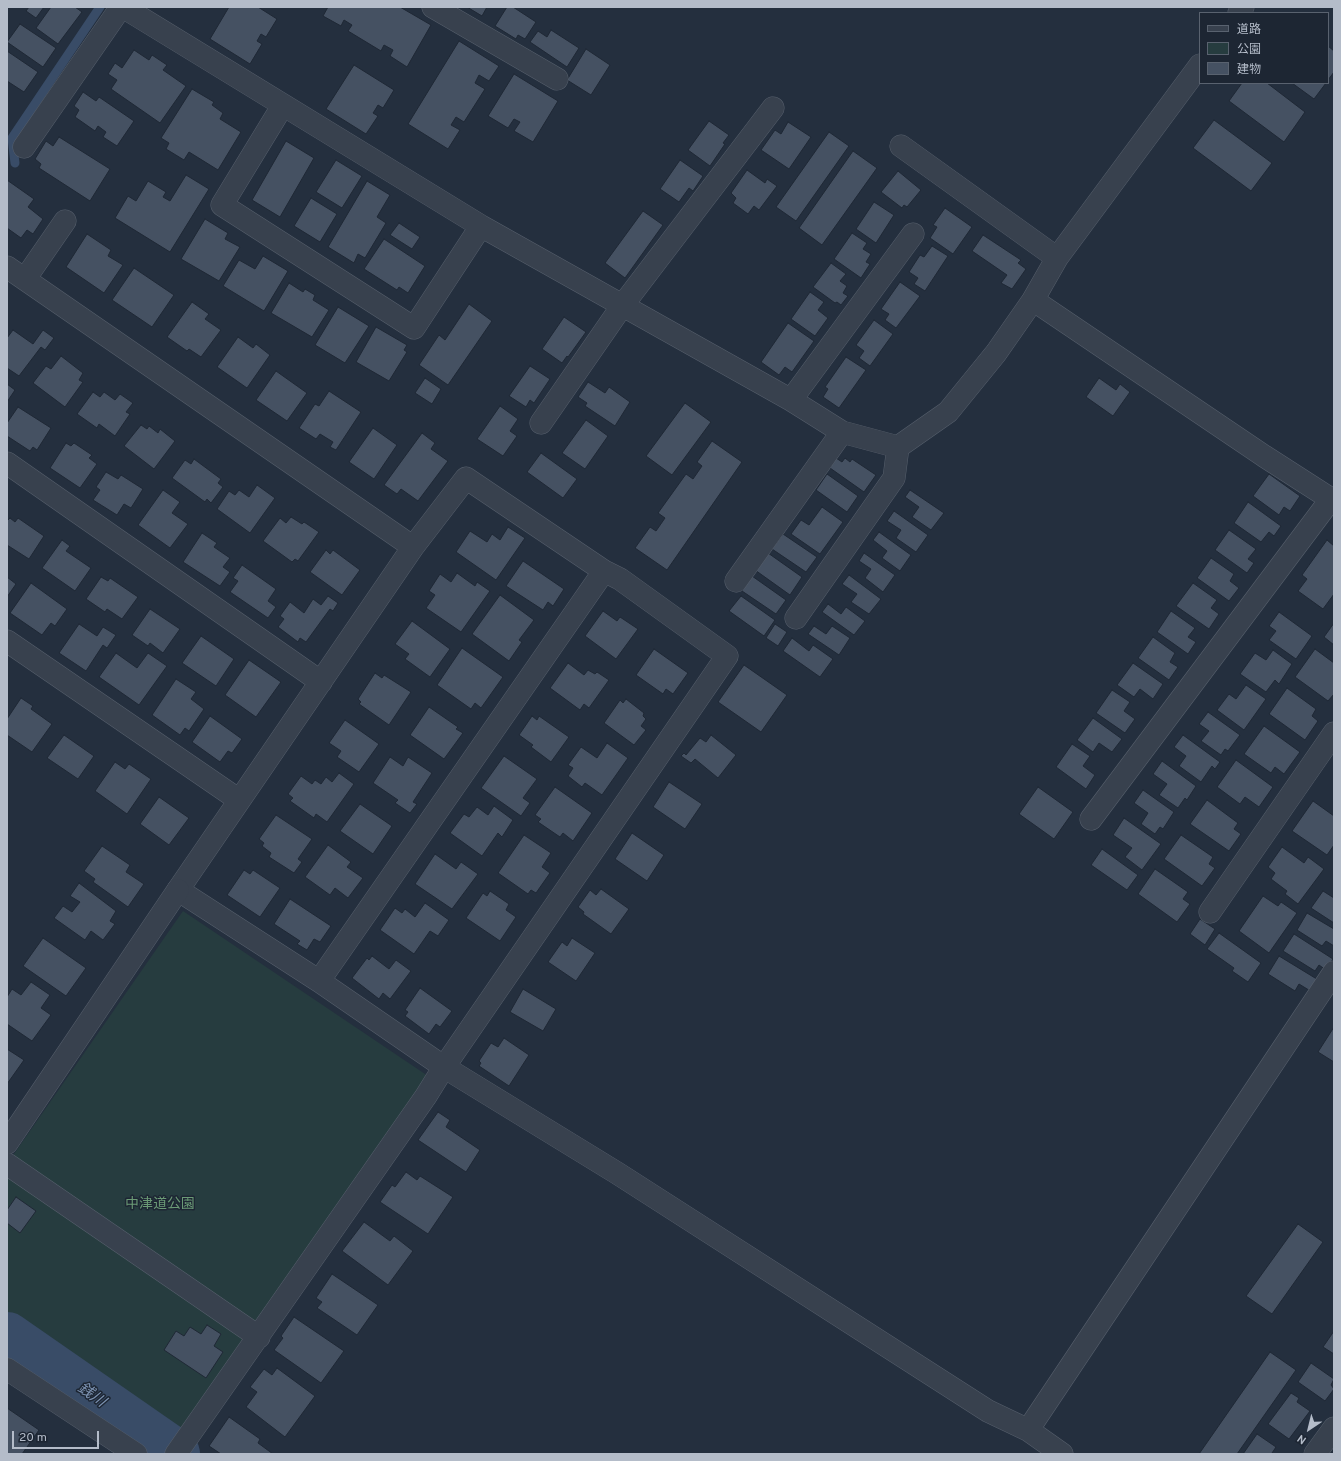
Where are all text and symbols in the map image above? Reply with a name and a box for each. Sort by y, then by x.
legend [1199,12,1329,84]
text: 道路 [1237,22,1261,38]
text: 公園 [1237,42,1261,58]
text: 建物 [1237,62,1261,78]
park label: 中津道公園 [125,1197,195,1213]
water label: 銭川 [74,1380,108,1412]
north arrow [1289,1409,1329,1449]
scale bar [14,1423,101,1449]
text: 20 m [19,1430,47,1446]
text: N [1295,1431,1309,1447]

